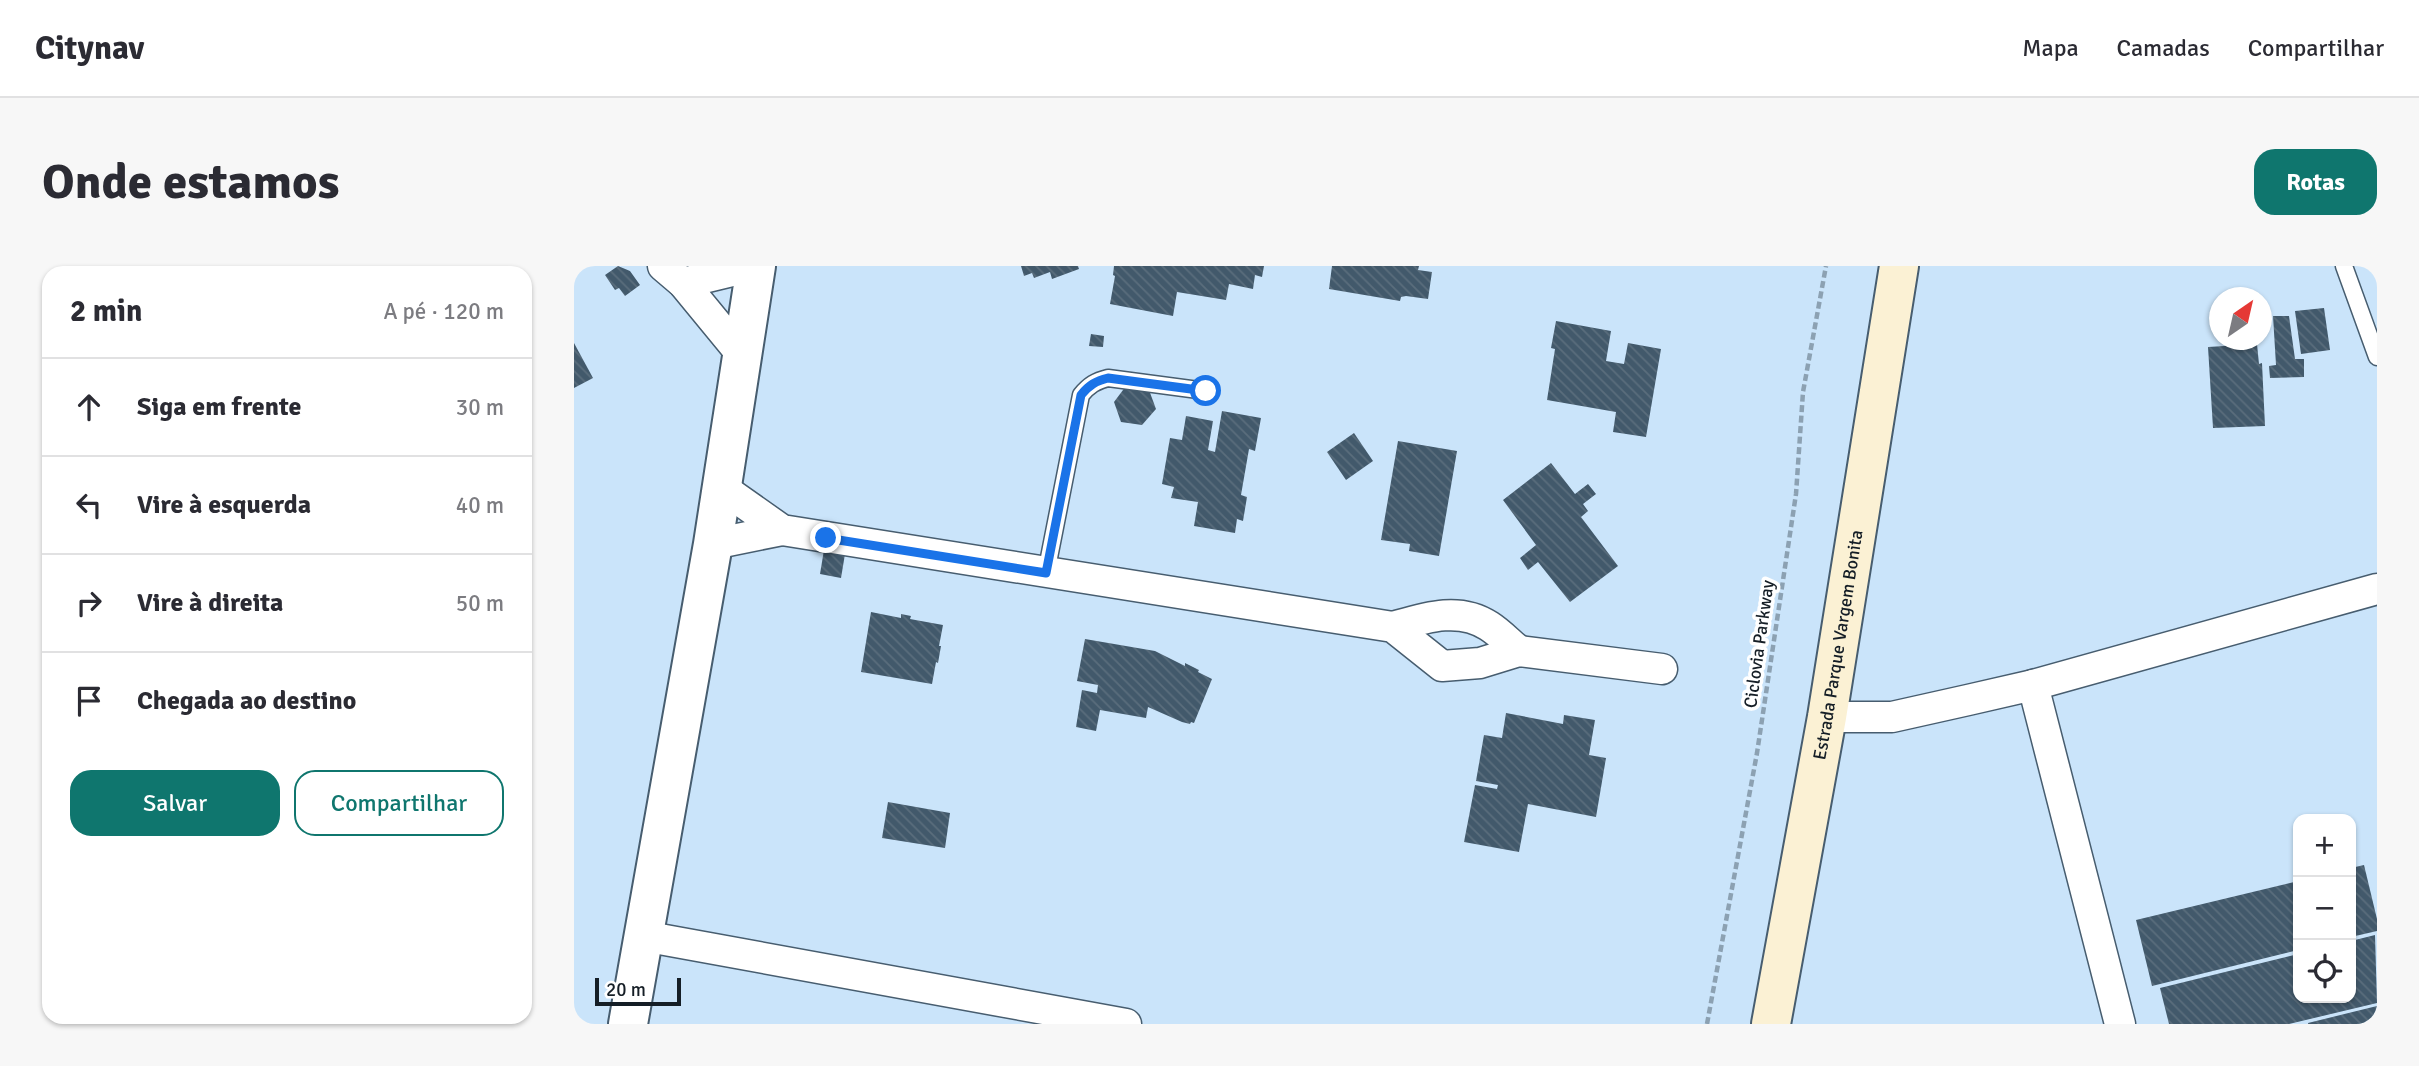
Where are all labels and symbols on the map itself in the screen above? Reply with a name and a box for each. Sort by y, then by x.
north arrow [2209,287,2272,350]
route start [1190,375,1221,406]
route end [810,522,841,553]
street label: Estrada Parque Vargem Bonita [1808,528,1868,762]
street label: Ciclovia Parkway [1739,578,1779,709]
scale bar [595,975,681,1007]

